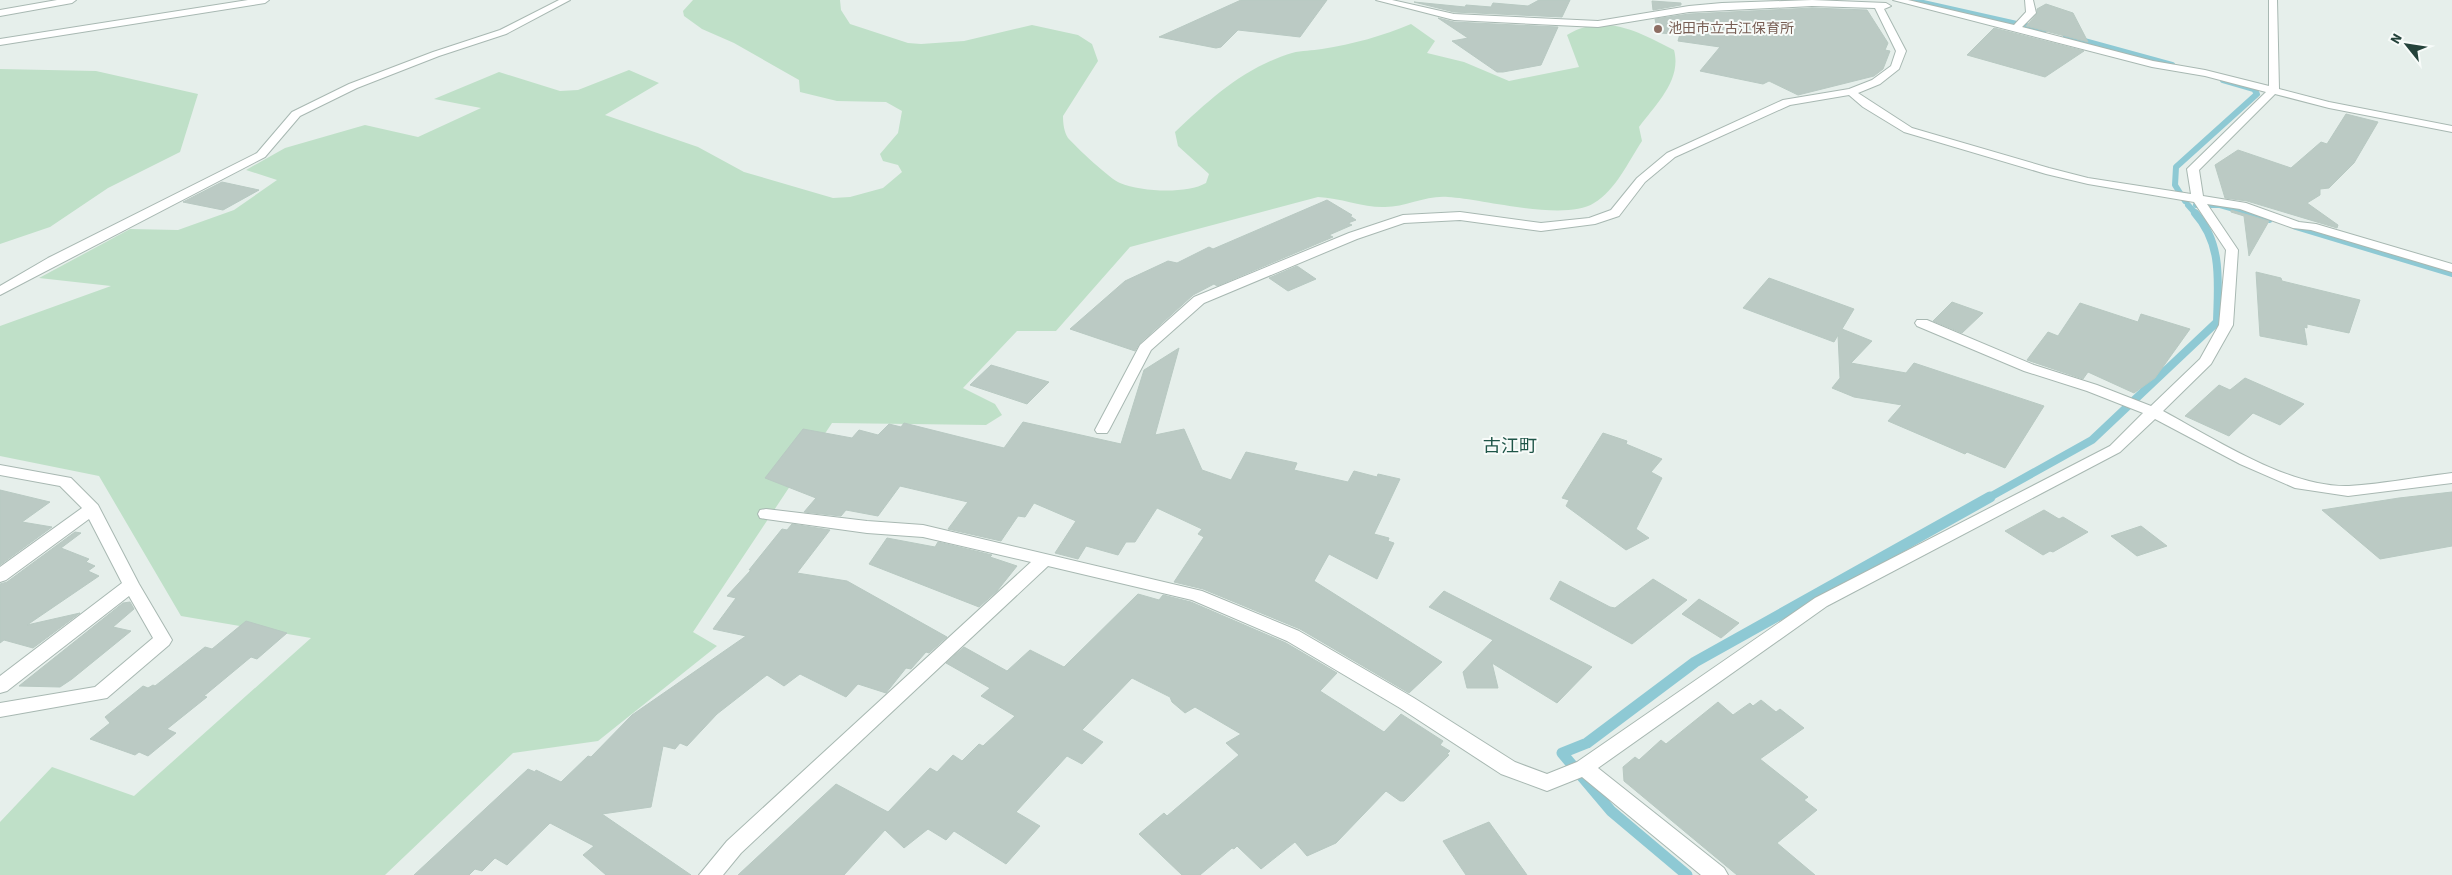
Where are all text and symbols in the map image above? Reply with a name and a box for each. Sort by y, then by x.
place label: 池田市立古江保育所 [1668,19,1794,39]
north arrow [2382,20,2432,70]
marker: 池田市立古江保育所 [1652,23,1664,35]
text: N [2386,30,2408,48]
district label: 古江町 [1483,434,1537,459]

